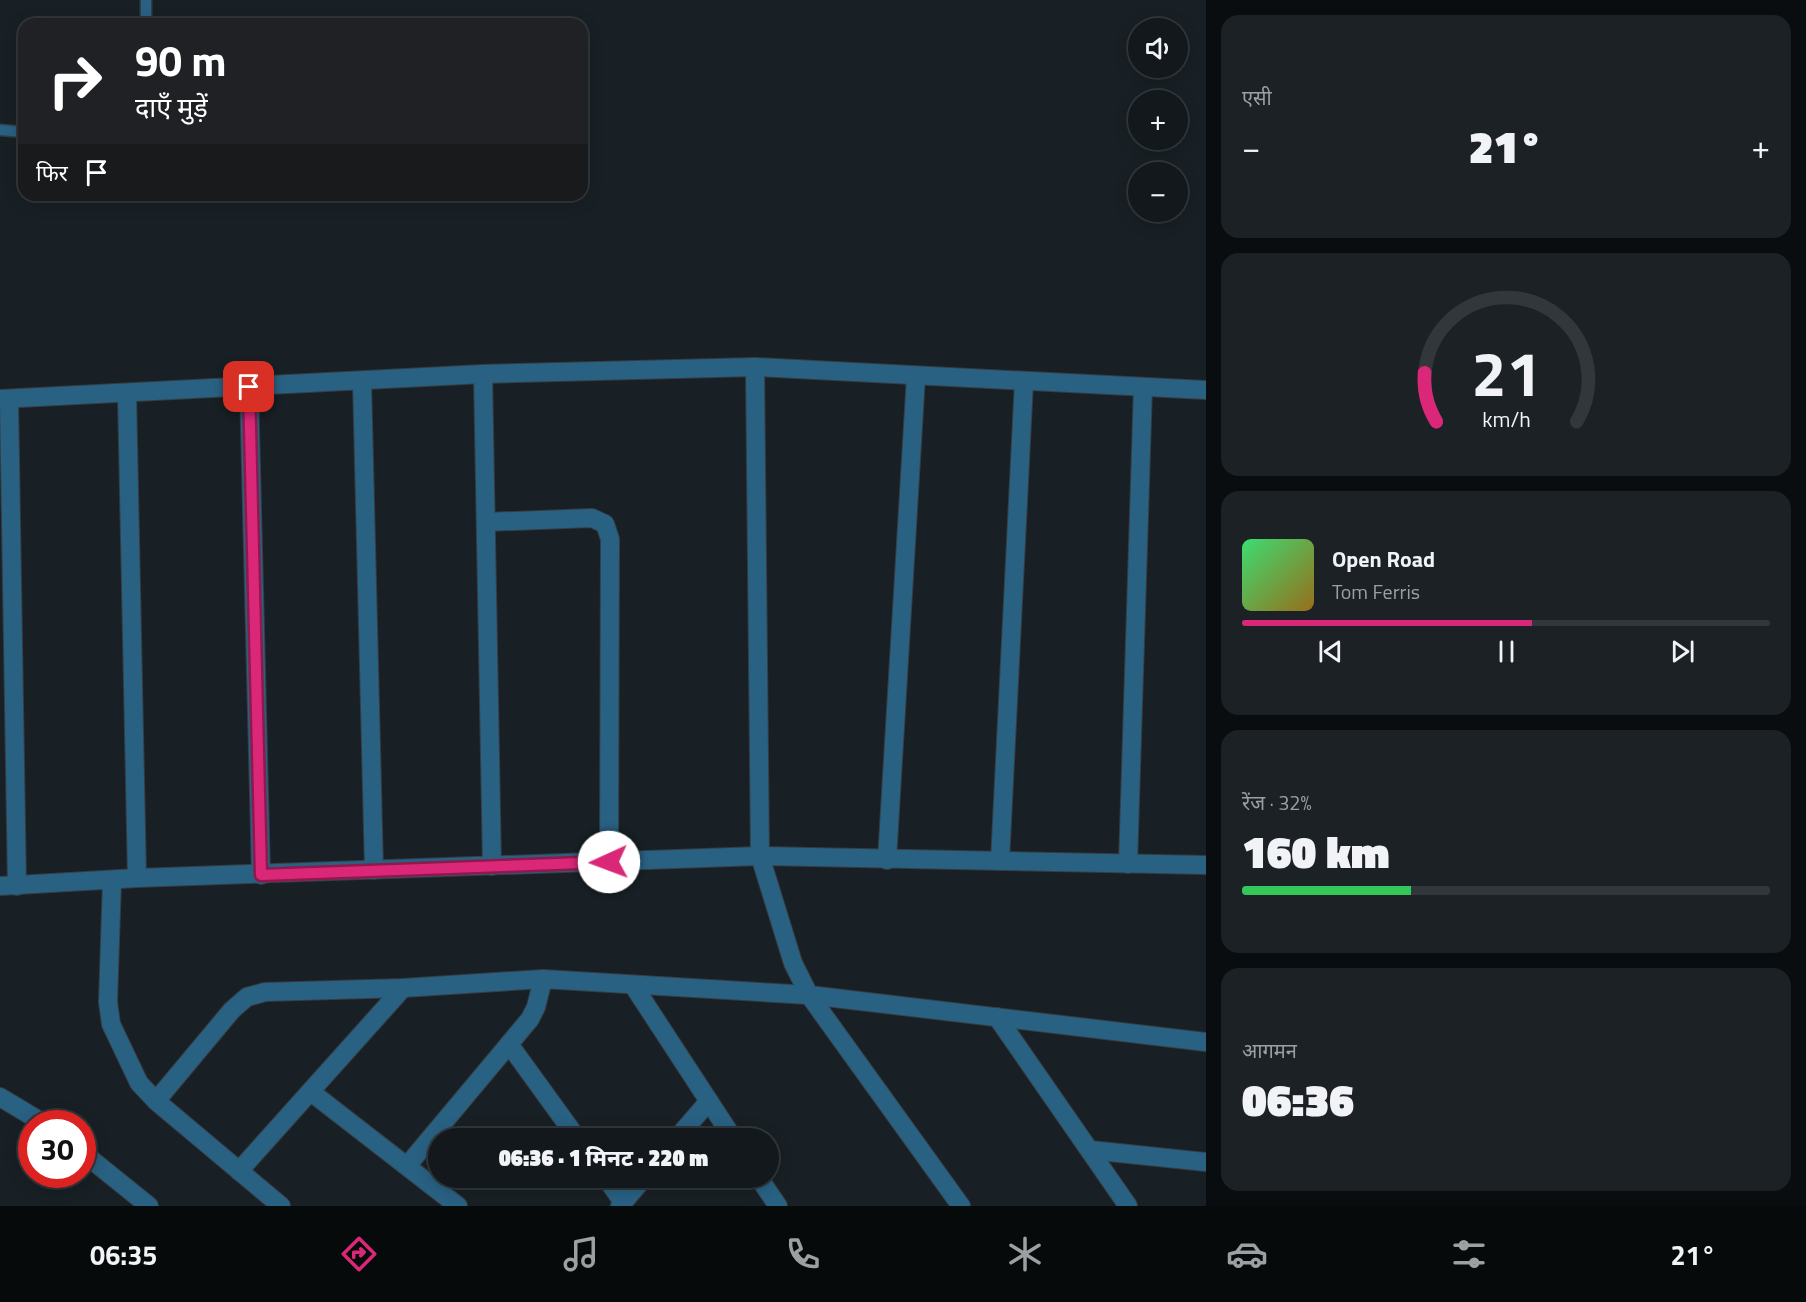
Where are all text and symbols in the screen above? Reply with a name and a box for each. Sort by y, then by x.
map controls [1128,18,1188,222]
button: sound [1128,18,1188,78]
text: 90 m [135,28,227,92]
icon: right [36,42,114,120]
text: एसी [1242,82,1272,113]
text: दाएँ मुड़ें [135,86,208,127]
button: + [1128,90,1188,150]
text: 21° [1469,112,1543,180]
text: − [1242,122,1260,172]
text: + [1752,122,1770,172]
text: फिर [36,156,68,190]
icon: arrive [80,156,113,189]
button: − [1128,162,1188,222]
text: 21 [1471,325,1541,420]
pin [223,361,274,412]
icon: arrive [232,370,265,403]
text: km/h [1482,403,1530,435]
text: Open Road [1332,542,1435,576]
text: Tom Ferris [1332,576,1420,607]
icon: previous [1314,635,1347,668]
icon: pause [1490,635,1523,668]
icon: next [1666,635,1699,668]
text: रेंज · 32% [1242,787,1312,818]
text: 160 km [1242,817,1390,885]
position arrow [577,830,641,894]
text: आगमन [1242,1035,1297,1066]
text: 06:36 [1242,1065,1354,1133]
speed limit sign: 30 [18,1110,96,1188]
text: 06:36 · 1 मिनट · 220 m [499,1141,708,1175]
icon: directions [338,1233,380,1275]
icon: music [560,1233,602,1275]
icon: phone [782,1233,824,1275]
icon: climate [1004,1233,1046,1275]
icon: car [1226,1233,1268,1275]
icon: filters [1448,1233,1490,1275]
text: 06:35 [90,1234,157,1275]
text: 21° [1670,1234,1716,1275]

